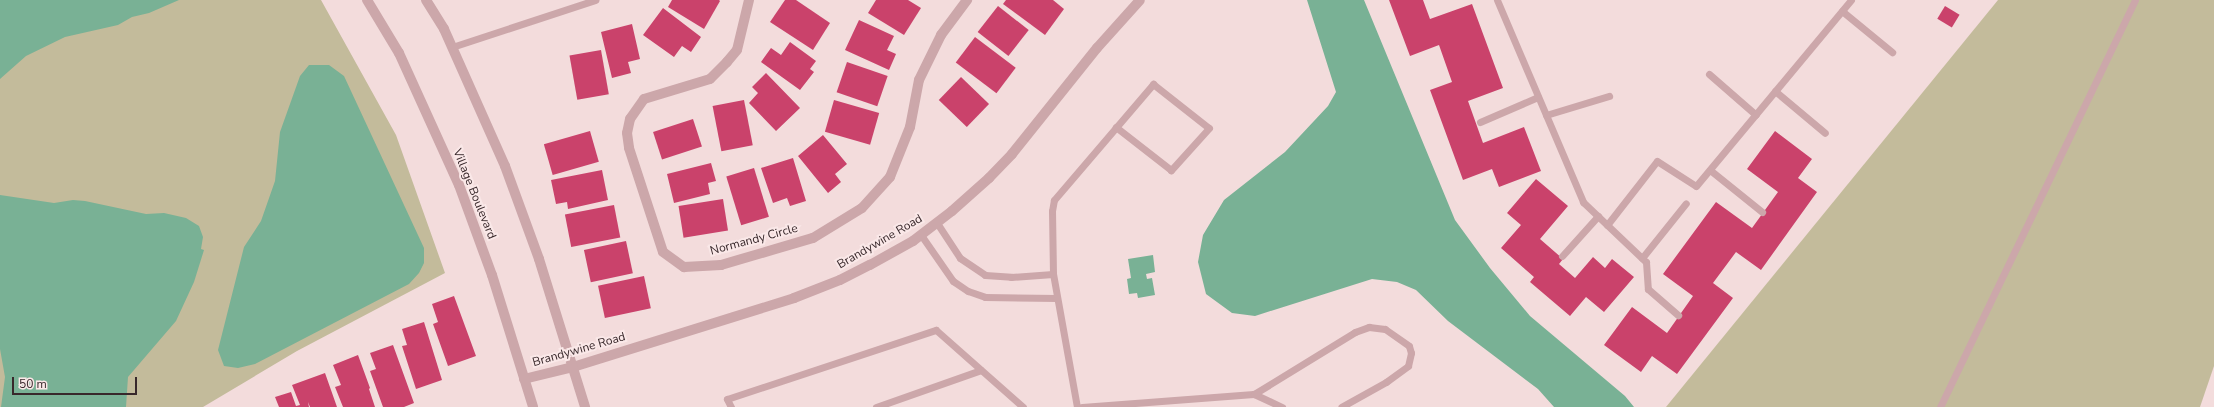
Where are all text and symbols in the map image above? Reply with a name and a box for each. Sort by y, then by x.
street label: Village Boulevard [449,147,499,241]
street label: Brandywine Road [835,212,925,272]
street label: Normandy Circle [709,221,799,259]
street label: Brandywine Road [531,330,627,370]
scale bar [14,369,139,395]
text: 50 m [19,376,47,392]

